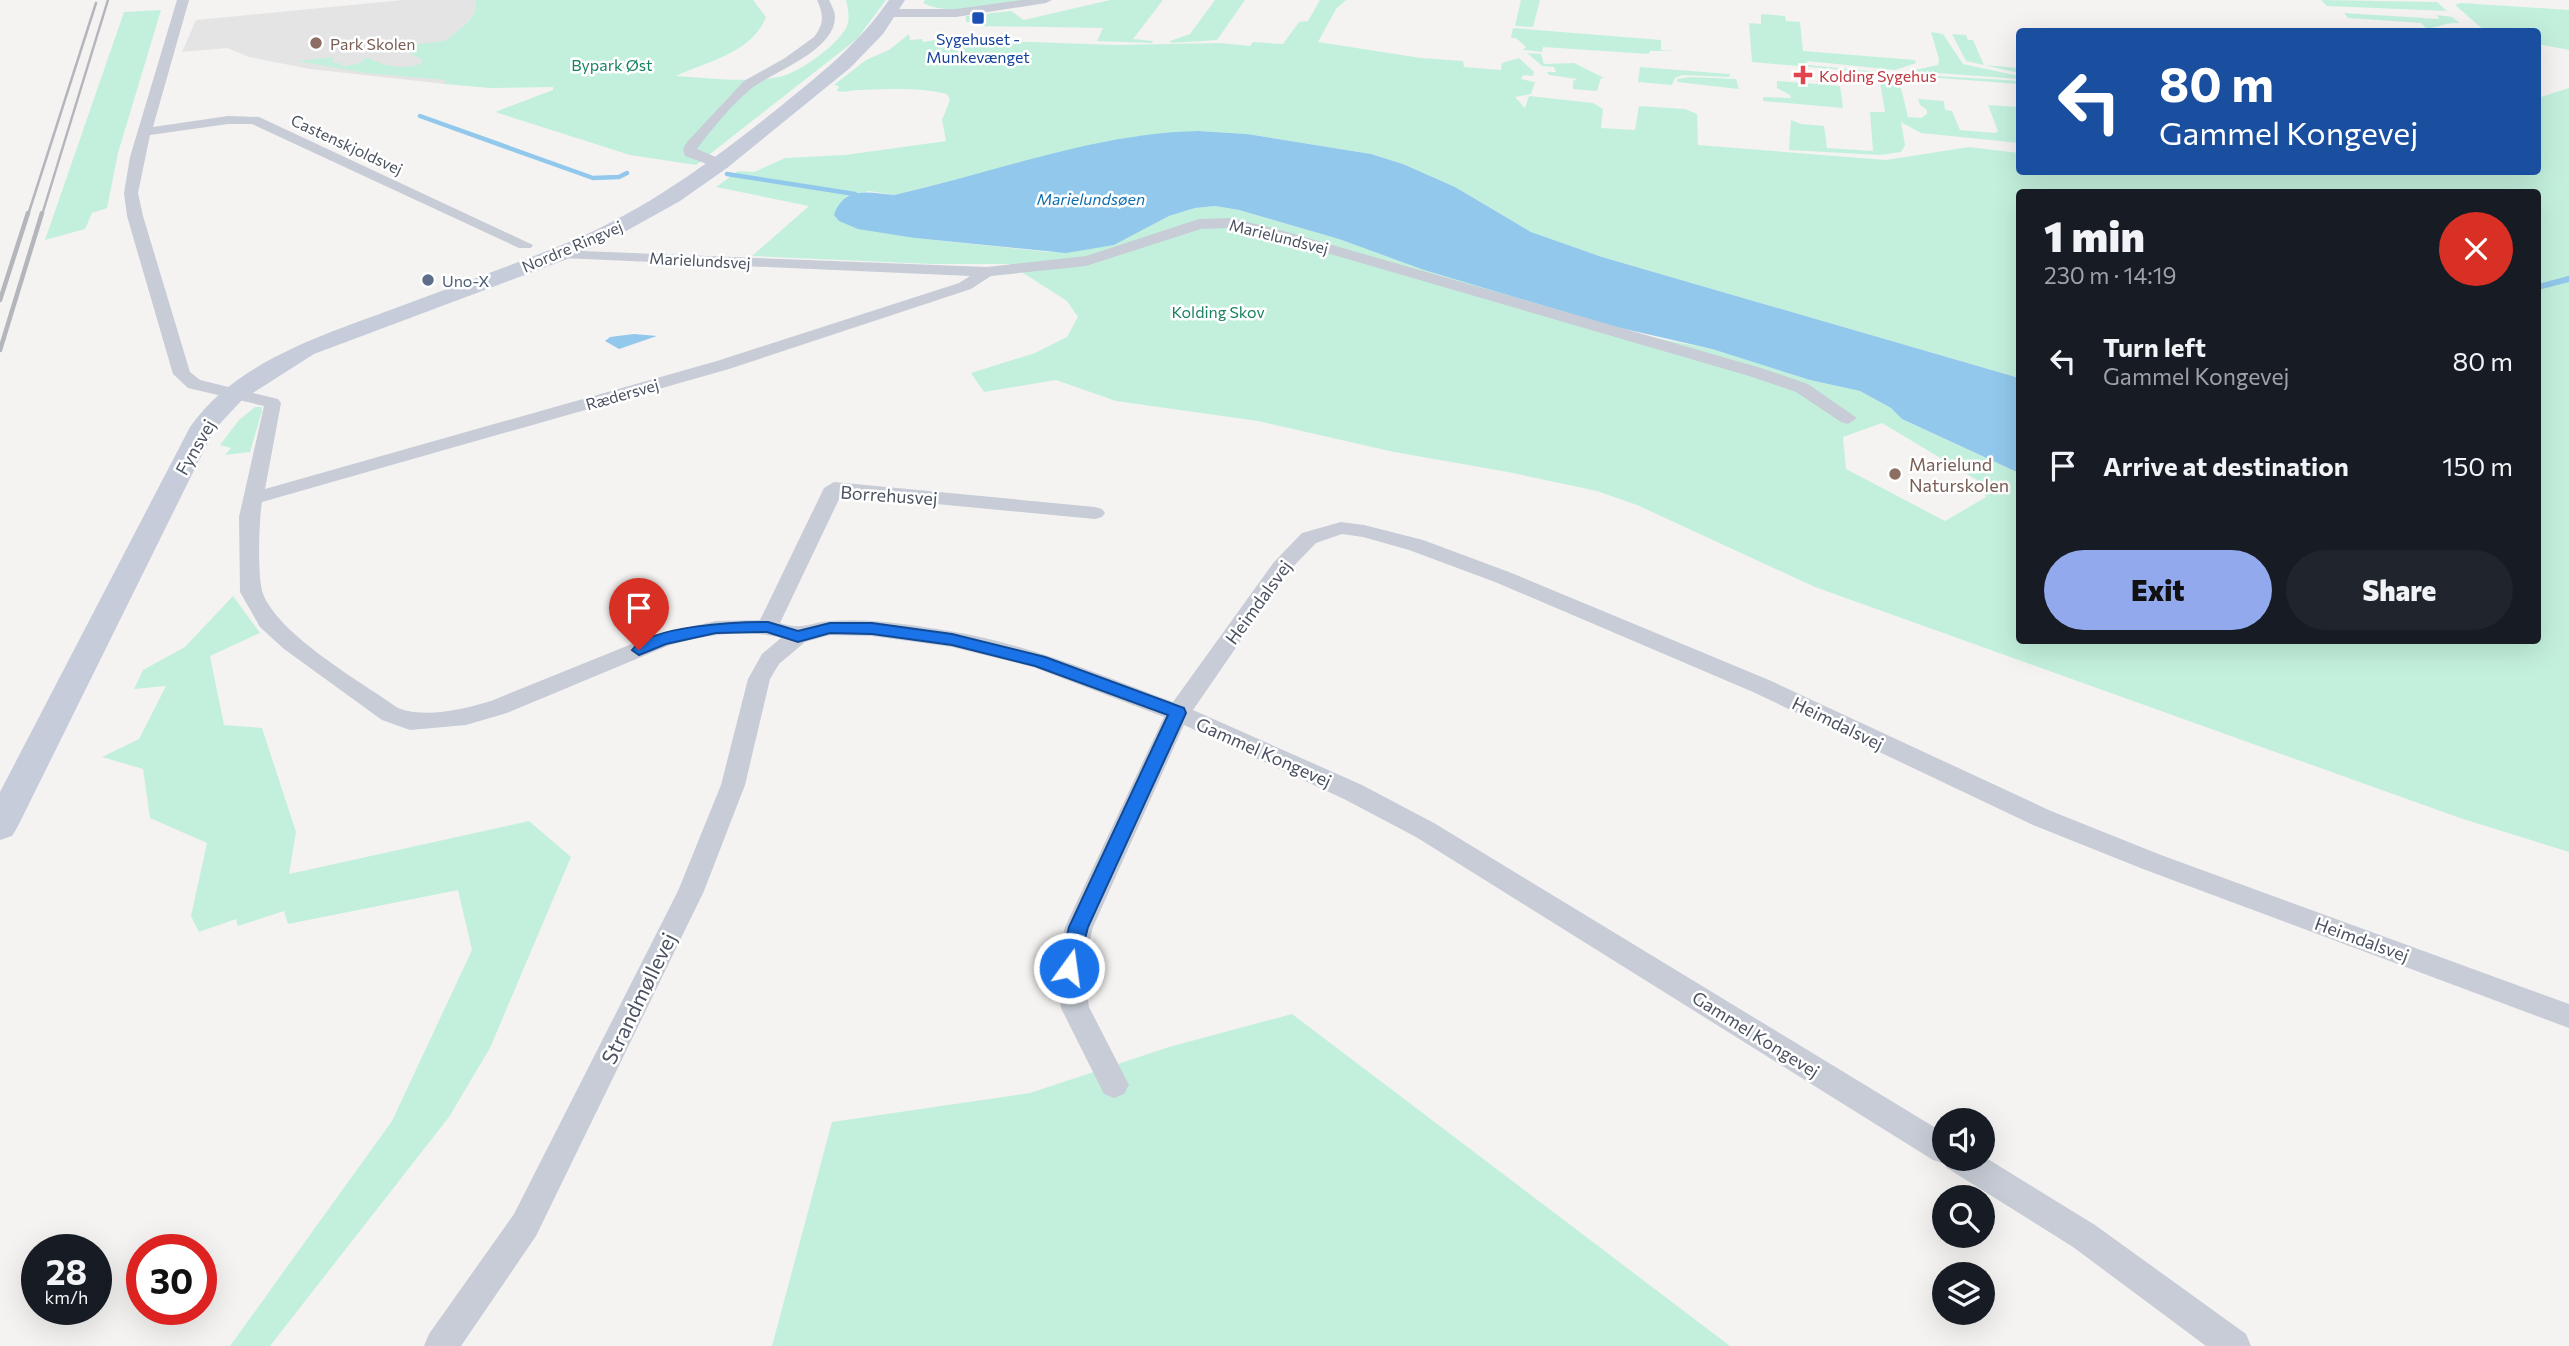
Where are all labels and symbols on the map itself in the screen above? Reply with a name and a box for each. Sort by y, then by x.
marker: Sygehuset - Munkevænget [970,10,986,26]
place label: Sygehuset - Munkevænget [926,29,1030,66]
place label: Park Skolen [330,34,415,53]
marker: Park Skolen [308,35,324,51]
park label: Bypark Øst [571,55,653,74]
marker: Kolding Sygehus [1793,65,1813,85]
place label: Kolding Sygehus [1819,66,1936,85]
street label: Castenskjoldsvej [288,110,406,178]
water label: Marielundsøen [1037,189,1145,208]
street label: Marielundsvej [1227,215,1331,257]
street label: Nordre Ringvej [519,216,625,276]
street label: Marielundsvej [649,248,751,272]
place label: Uno-X [442,271,489,290]
marker: Uno-X [420,272,436,288]
park label: Kolding Skov [1171,302,1265,321]
street label: Rædersvej [583,375,661,413]
street label: Fynsvej [170,415,220,479]
place label: Marielund Naturskolen [1909,453,2009,496]
marker: Marielund Naturskolen [1887,466,1903,482]
street label: Borrehusvej [840,481,938,509]
street label: Heimdalsvej [1220,556,1296,648]
pin [609,578,669,650]
street label: Heimdalsvej [1789,691,1887,755]
street label: Gammel Kongevej [1193,712,1335,792]
street label: Heimdalsvej [2312,912,2412,966]
street label: Strandmøllevej [595,928,681,1068]
position arrow [1032,931,1106,1005]
street label: Gammel Kongevej [1688,986,1824,1082]
speed limit sign: 30 [126,1234,217,1325]

